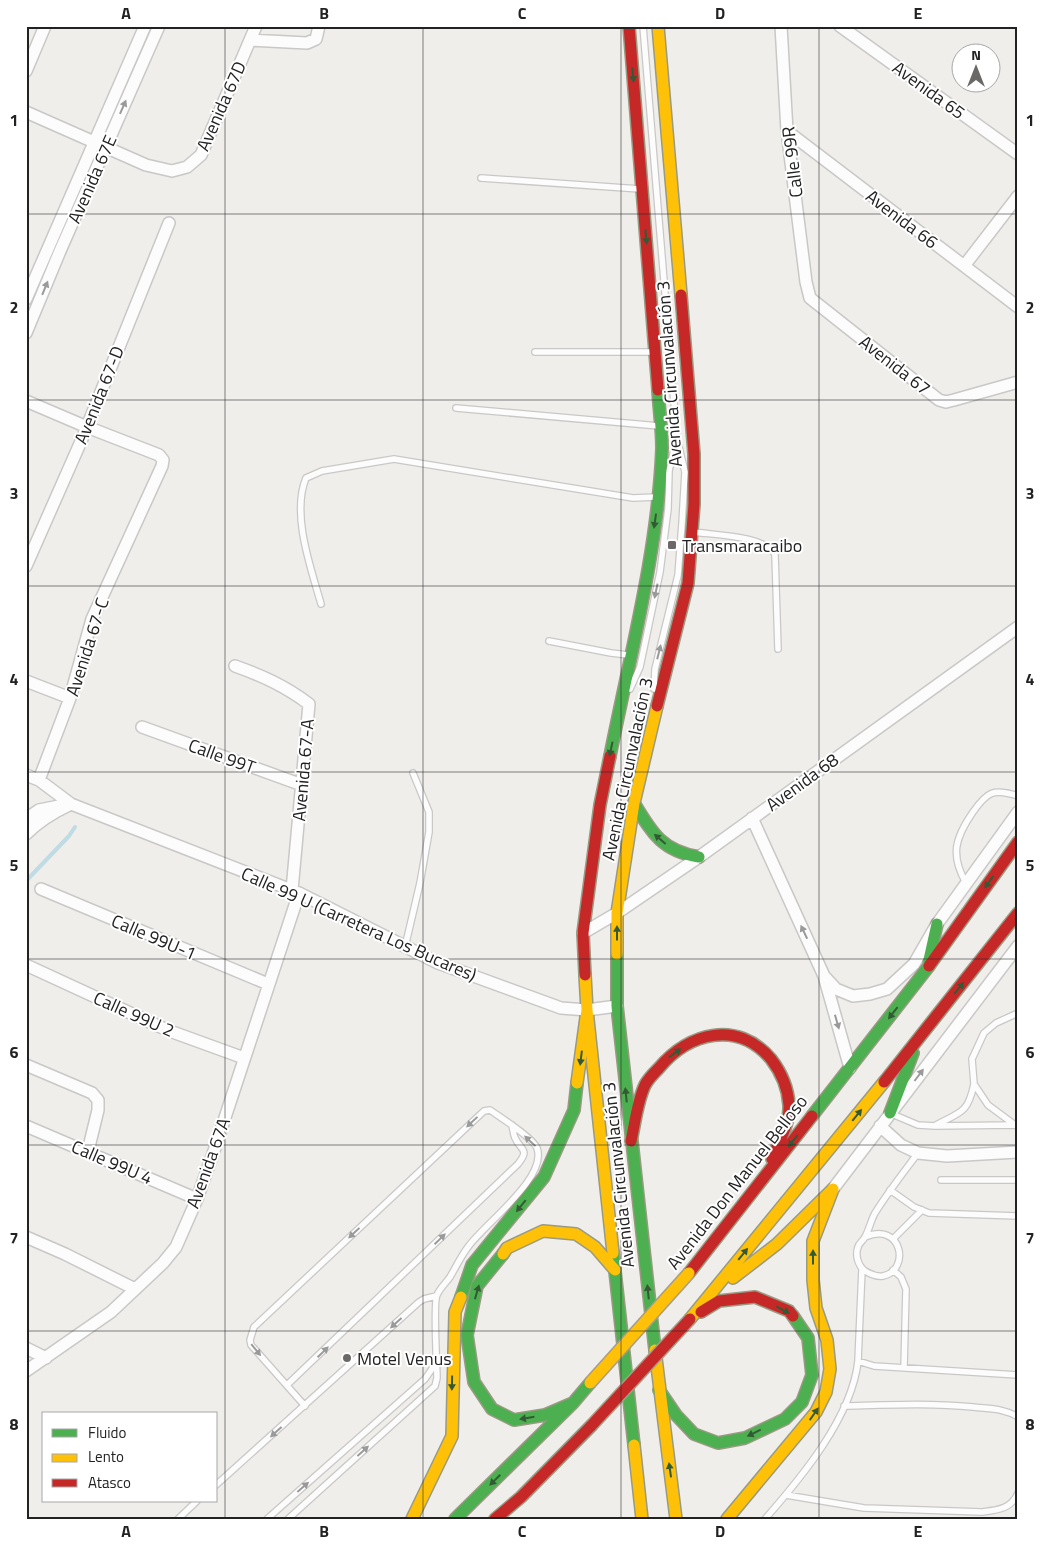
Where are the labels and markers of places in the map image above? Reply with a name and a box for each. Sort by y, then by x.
place label: Transmaracaibo [682,532,802,559]
marker: Transmaracaibo [666,539,678,551]
place label: Motel Venus [357,1345,452,1372]
marker: Motel Venus [341,1352,353,1364]

